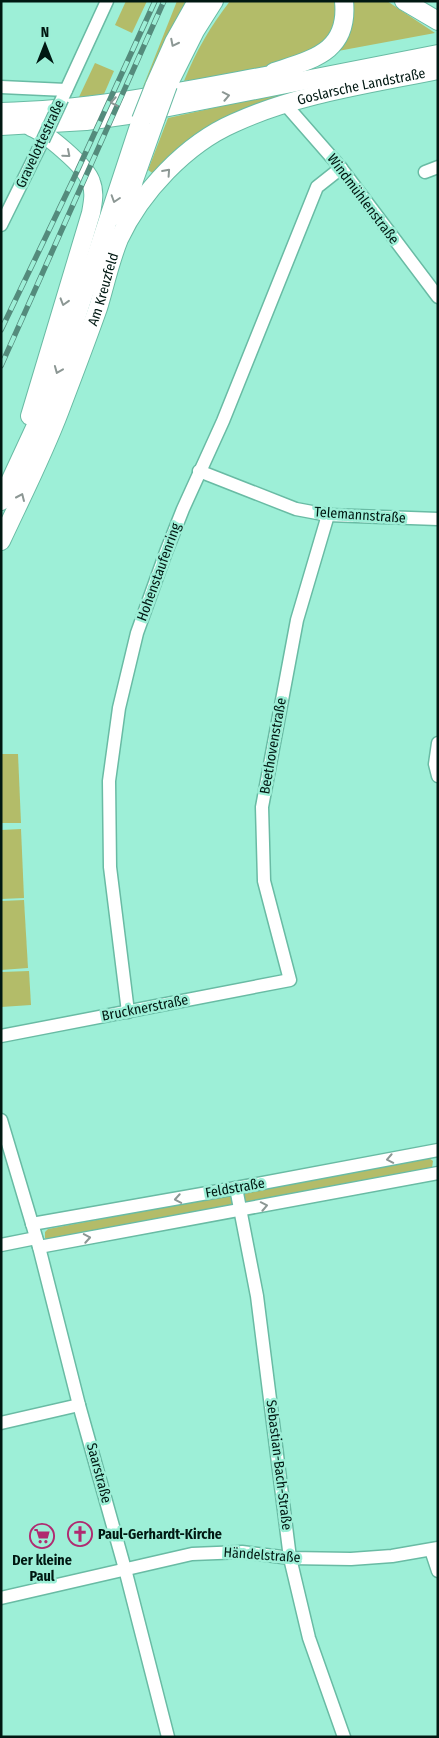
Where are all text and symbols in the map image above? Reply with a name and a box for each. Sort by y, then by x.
north arrow [20,20,70,70]
text: N [41,24,49,41]
one-way arrow [170,38,180,47]
street label: Goslarsche Landstraße [295,64,427,108]
one-way arrow [222,91,231,101]
street label: Gravelottestraße [12,97,68,191]
one-way arrow [109,97,118,107]
one-way arrow [62,148,71,157]
street label: Windmühlenstraße [324,151,403,248]
one-way arrow [161,169,170,178]
one-way arrow [111,195,121,203]
street label: Am Kreuzfeld [84,251,122,328]
one-way arrow [59,298,69,306]
one-way arrow [54,365,65,374]
one-way arrow [15,493,26,502]
street label: Telemannstraße [314,503,406,527]
street label: Hohenstaufenring [133,520,185,623]
street label: Beethovenstraße [256,696,290,795]
street label: Brucknerstraße [100,991,190,1025]
one-way arrow [385,1154,394,1164]
street label: Feldstraße [204,1174,266,1202]
one-way arrow [174,1193,183,1203]
one-way arrow [260,1201,269,1212]
one-way arrow [83,1234,92,1244]
street label: Sebastian-Bach-Straße [263,1399,295,1531]
street label: Saarstraße [83,1441,115,1505]
church icon: Paul-Gerhardt-Kirche [67,1521,93,1547]
supermarket icon: Der kleine Paul [29,1523,55,1549]
place label: Paul-Gerhardt-Kirche [98,1526,222,1543]
street label: Händelstraße [223,1544,301,1566]
place label: Der kleine Paul [12,1552,72,1585]

